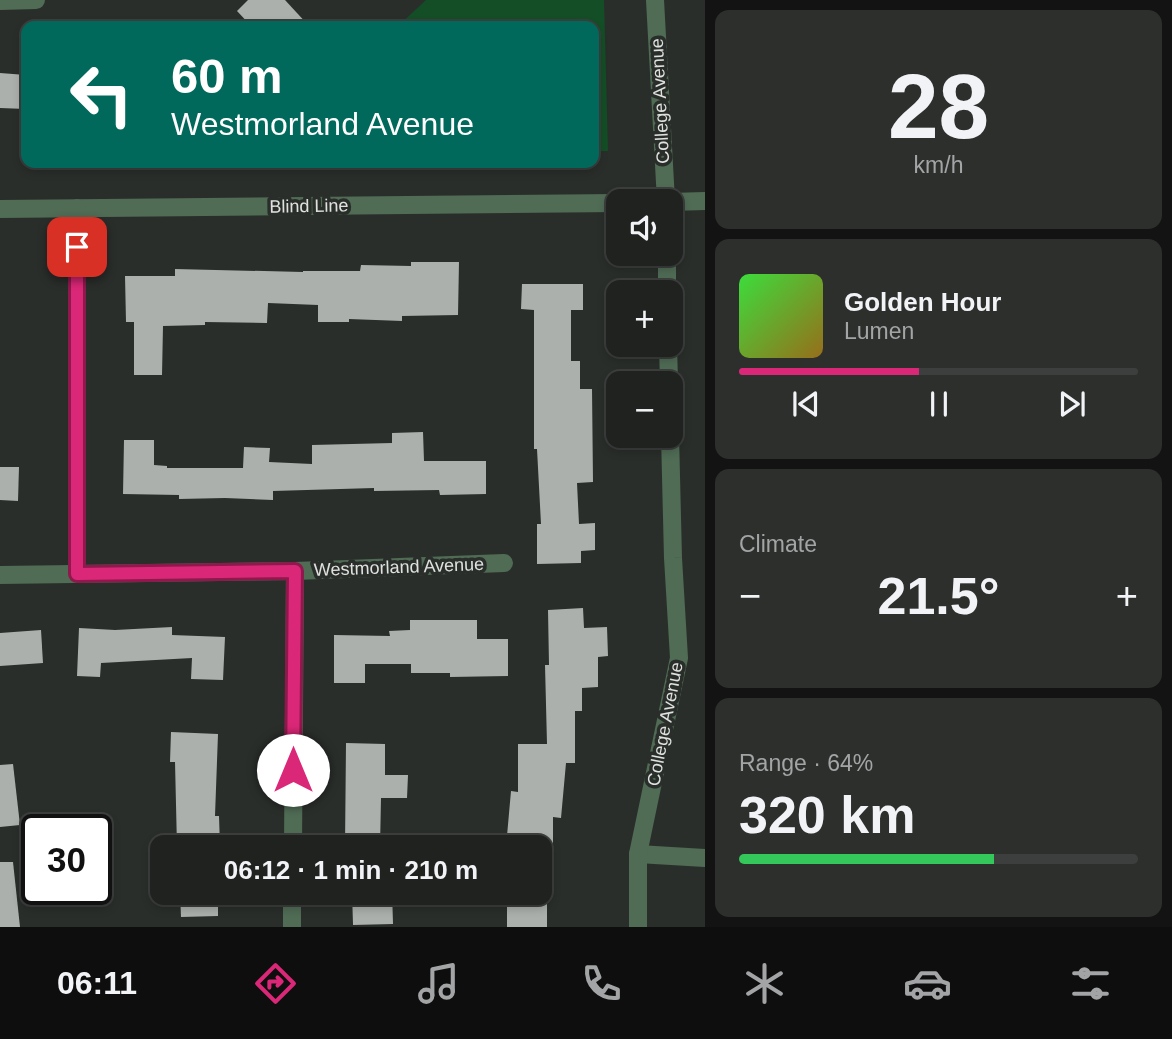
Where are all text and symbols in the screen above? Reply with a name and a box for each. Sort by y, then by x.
street label: College Avenue [647,38,673,164]
icon: left [56,49,147,140]
text: 60 m [171,49,283,103]
text: 28 [888,56,989,157]
text: Westmorland Avenue [171,106,474,142]
text: km/h [914,152,963,178]
map controls [606,189,683,448]
button: sound [606,189,683,266]
street label: Blind Line [269,195,349,217]
pin [47,217,107,277]
icon: arrive [58,228,96,266]
button: + [606,280,683,357]
text: Golden Hour [844,287,1001,317]
text: Lumen [844,318,914,344]
button: − [606,371,683,448]
icon: previous [787,385,825,423]
icon: pause [920,385,958,423]
icon: next [1053,385,1091,423]
text: Climate [739,531,817,557]
street label: Westmorland Avenue [313,554,485,580]
text: 21.5° [877,567,1000,625]
text: − [739,575,761,617]
text: + [1116,575,1138,617]
street label: College Avenue [643,660,687,788]
position arrow [256,733,330,807]
text: Range · 64% [739,750,873,776]
text: 320 km [739,786,915,844]
speed limit sign: 30 [21,814,112,905]
text: 06:12 · 1 min · 210 m [224,855,478,885]
icon: directions [251,959,300,1008]
icon: music [414,959,463,1008]
icon: phone [577,959,626,1008]
icon: climate [740,959,789,1008]
icon: car [903,959,952,1008]
icon: filters [1066,959,1115,1008]
text: 06:11 [57,965,137,1001]

